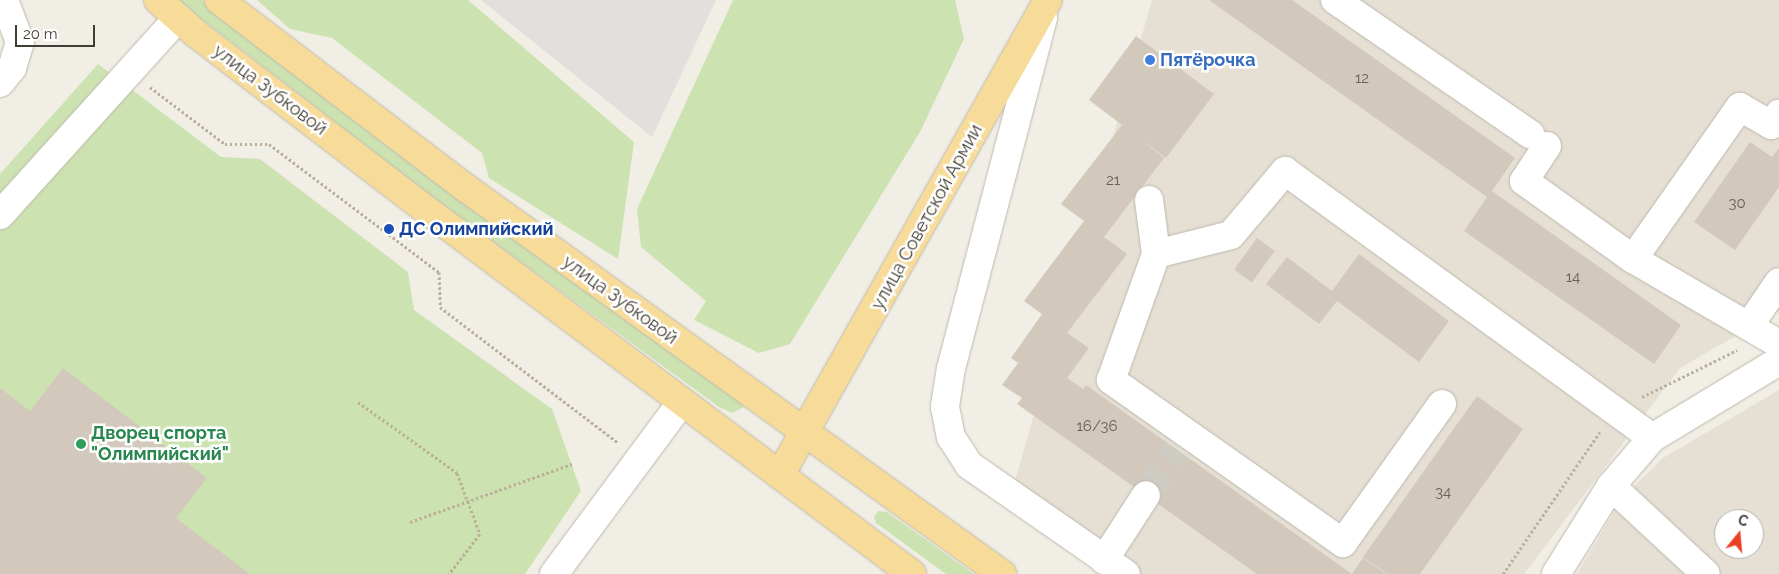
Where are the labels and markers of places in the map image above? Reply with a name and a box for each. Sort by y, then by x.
place label: Пятёрочка [1160,49,1256,71]
marker: Пятёрочка [1144,54,1156,66]
place label: ДС Олимпийский [399,218,554,240]
marker: ДС Олимпийский [383,223,395,235]
place label: Дворец спорта "Олимпийский" [91,423,229,466]
marker: Дворец спорта "Олимпийский" [75,438,87,450]

